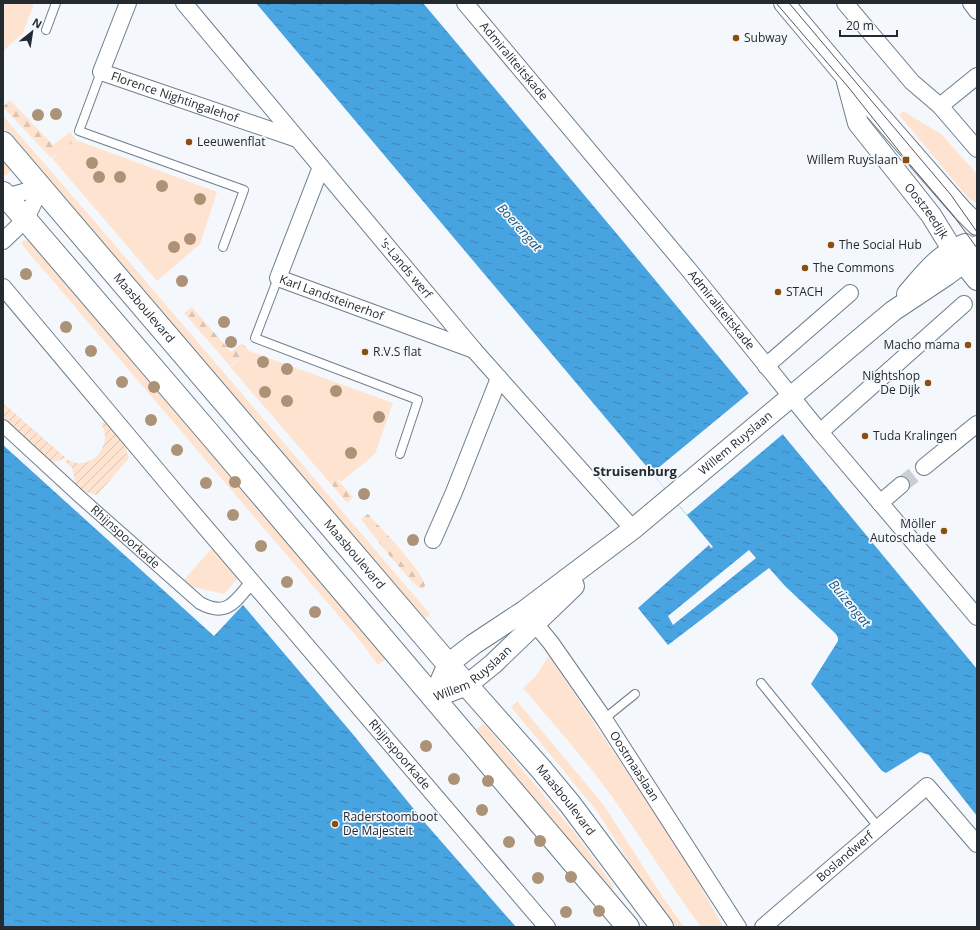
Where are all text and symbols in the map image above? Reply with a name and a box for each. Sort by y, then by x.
north arrow [12,12,52,52]
scale bar [840,12,897,38]
text: N [30,14,45,32]
text: 20 m [846,17,874,34]
street label: Admiraliteitskade [476,18,552,104]
place label: Subway [744,29,788,46]
marker: Subway [731,33,741,43]
street label: Florence Nightingalehof [109,67,242,127]
place label: Leeuwenflat [197,133,266,150]
marker: Leeuwenflat [184,137,194,147]
place label: Willem Ruyslaan [807,151,898,168]
marker: Willem Ruyslaan [901,155,911,165]
street label: Oostzeedijk [901,179,953,243]
water label: Boerengat [494,199,547,256]
street label: 's-Lands werf [376,234,437,303]
place label: The Social Hub [839,236,922,253]
marker: The Social Hub [826,240,836,250]
place label: The Commons [813,259,894,276]
marker: The Commons [800,263,810,273]
street label: Admiraliteitskade [684,266,759,353]
street label: Maasboulevard [110,269,179,346]
street label: Karl Landsteinerhof [277,270,387,324]
place label: STACH [786,283,823,300]
marker: STACH [773,287,783,297]
place label: Macho mama [884,336,960,353]
marker: Macho mama [963,340,973,350]
place label: R.V.S flat [373,343,422,360]
marker: R.V.S flat [360,347,370,357]
place label: Nightshop De Dijk [862,367,921,398]
marker: Nightshop De Dijk [923,378,933,388]
street label: Willem Ruyslaan [695,407,776,479]
place label: Tuda Kralingen [873,427,957,444]
marker: Tuda Kralingen [860,431,870,441]
district label: Struisenburg [593,462,678,480]
street label: Rhijnspoorkade [87,501,164,572]
place label: Möller Autoschade [870,515,936,546]
street label: Maasboulevard [320,516,389,592]
marker: Möller Autoschade [939,526,949,536]
water label: Buizengat [825,575,876,631]
street label: Willem Ruyslaan [431,642,515,705]
street label: Rhijnspoorkade [365,715,435,793]
street label: Oostmaaslaan [606,727,664,804]
street label: Maasboulevard [532,760,600,839]
place label: Raderstoomboot De Majesteit [343,808,438,839]
marker: Raderstoomboot De Majesteit [330,819,340,829]
street label: Boslandwerf [812,826,877,886]

